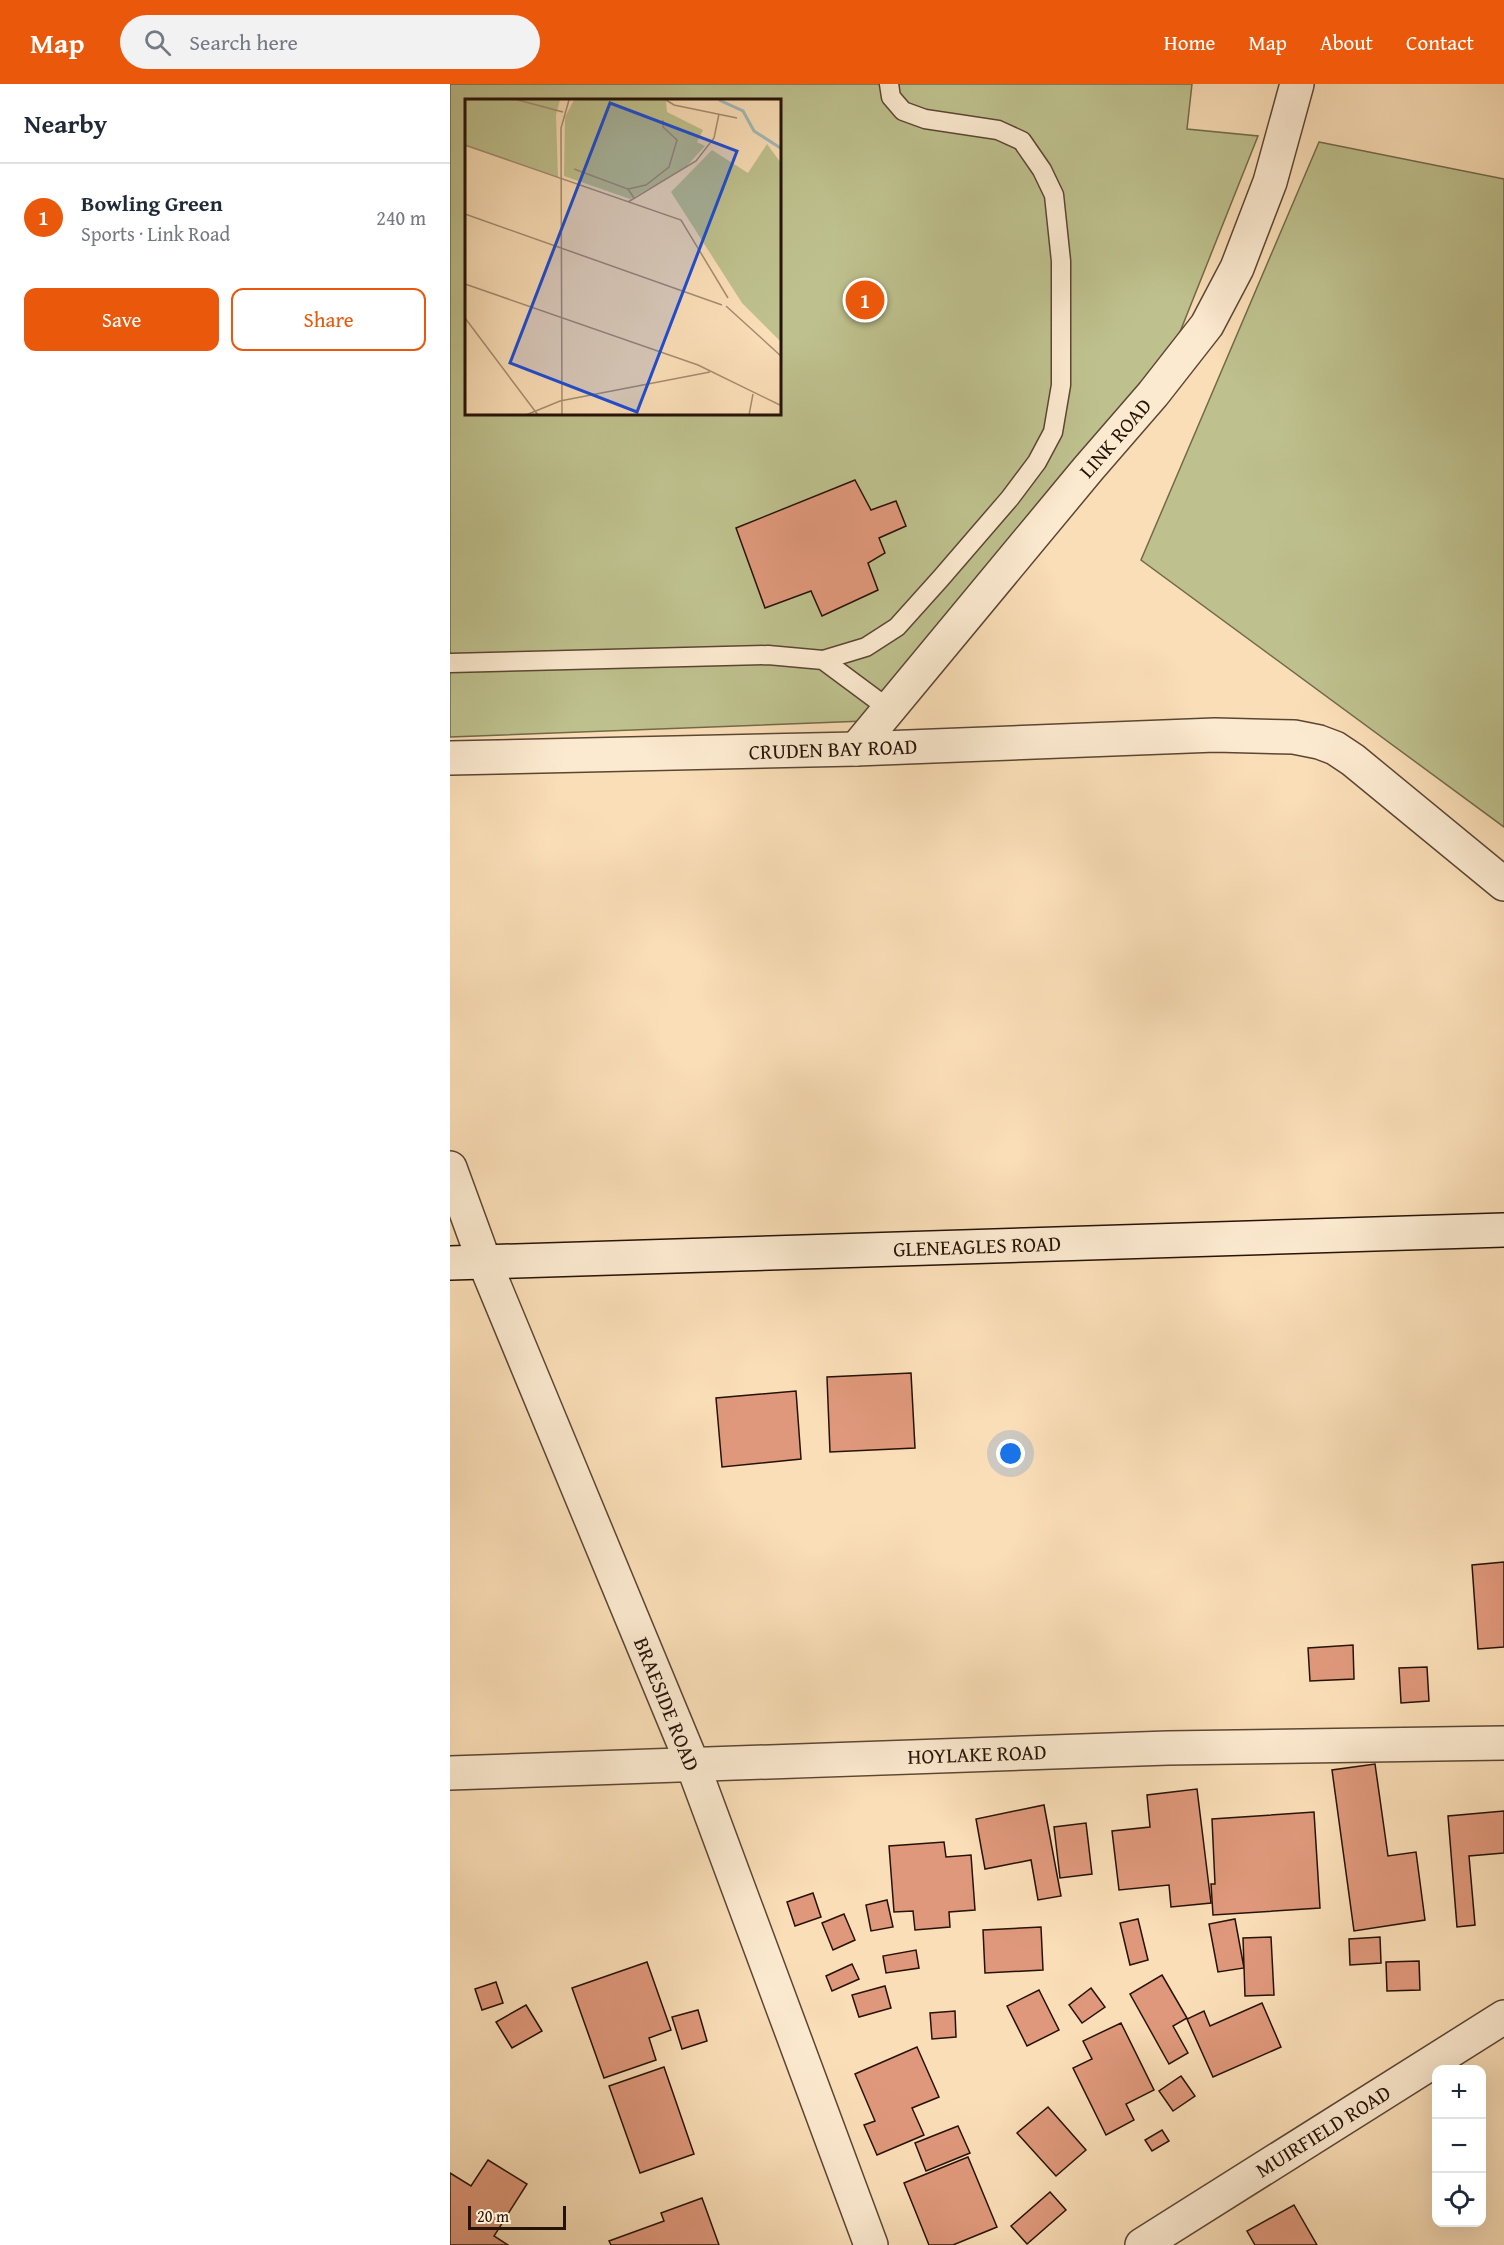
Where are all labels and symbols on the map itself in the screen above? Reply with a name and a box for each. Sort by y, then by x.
inset map [465,99,782,416]
pin: 1 [846,278,884,322]
street label: LINK ROAD [1071,391,1159,485]
street label: CRUDEN BAY ROAD [748,731,918,767]
street label: GLENEAGLES ROAD [893,1228,1061,1264]
your location [996,1439,1025,1468]
street label: BRAESIDE ROAD [626,1632,708,1776]
street label: HOYLAKE ROAD [907,1736,1047,1772]
street label: MUIRFIELD ROAD [1249,2077,1397,2185]
scale bar [468,2203,566,2230]

